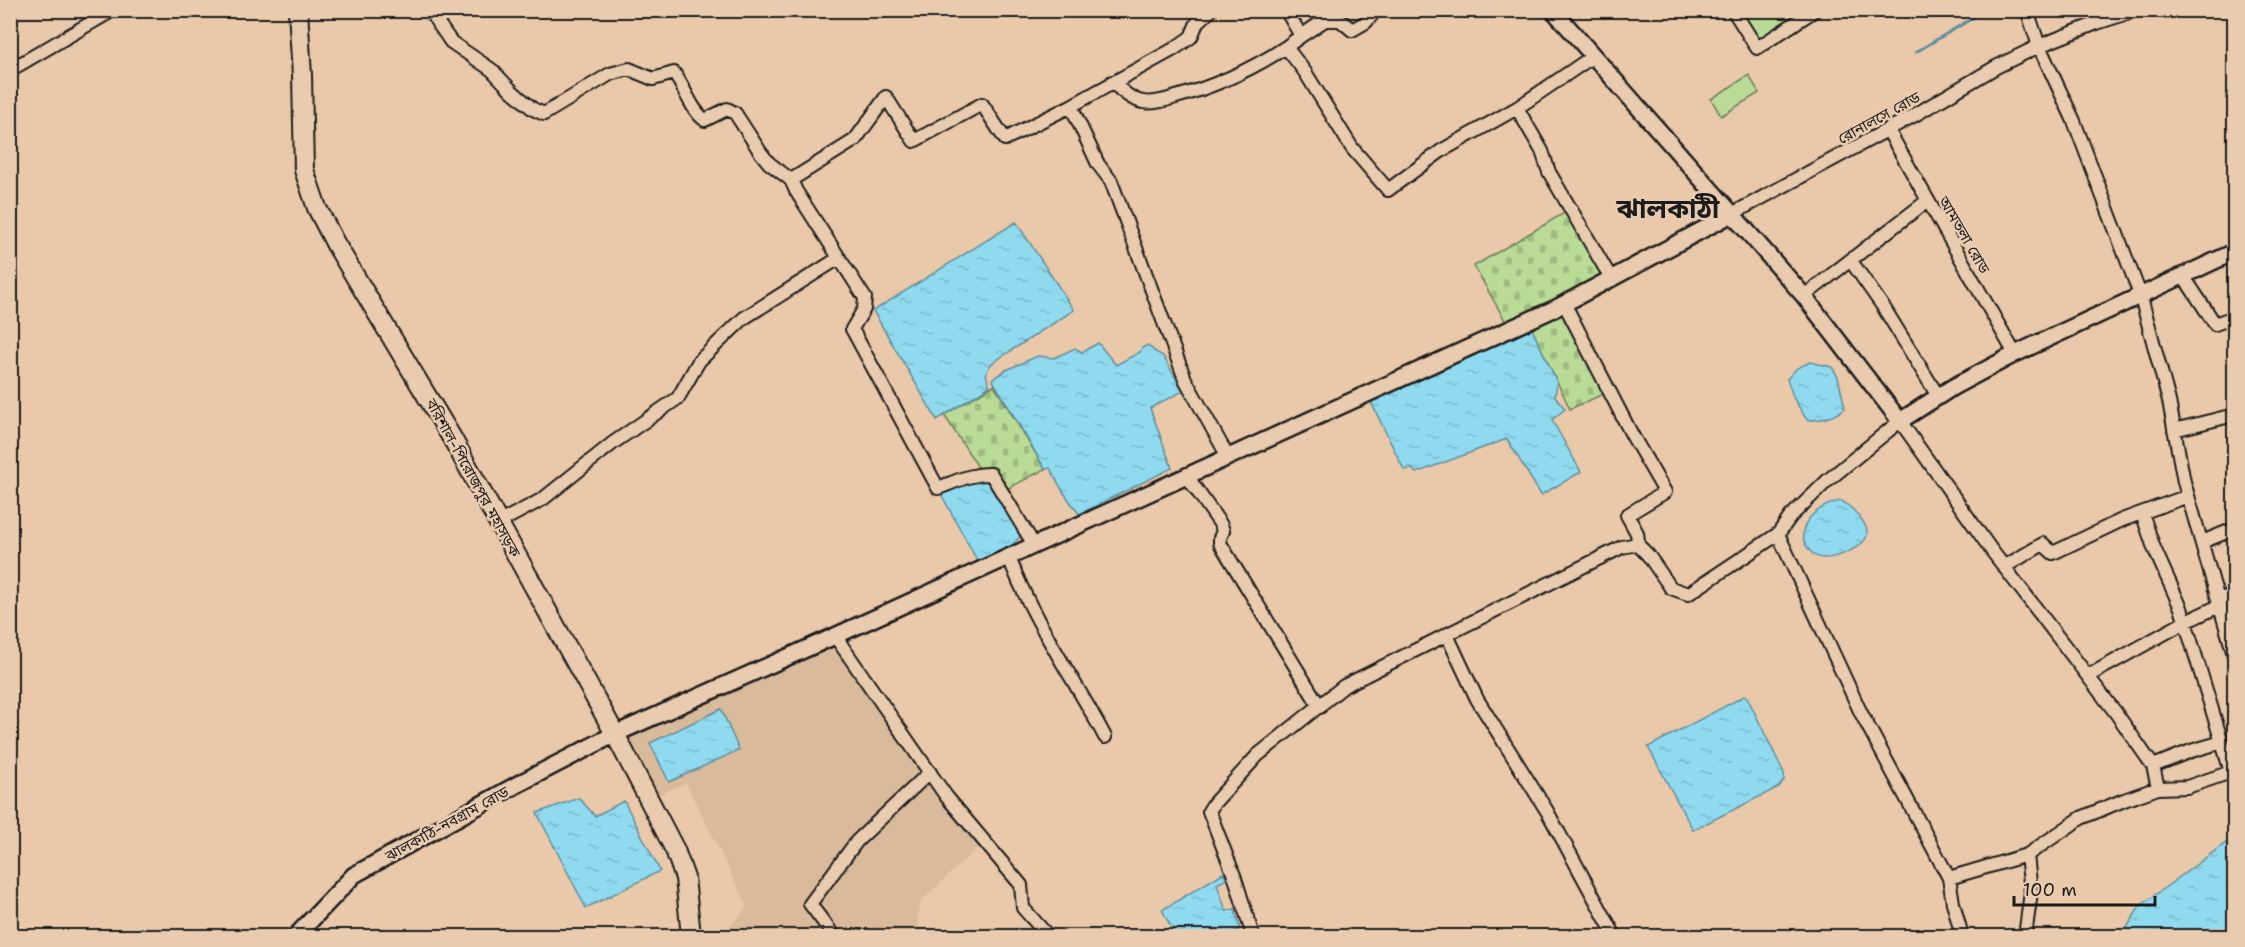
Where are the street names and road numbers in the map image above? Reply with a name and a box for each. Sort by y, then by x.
street label: রোনালসে রোড [1834,87,1924,149]
street label: আমতলা রোড [1933,192,1994,278]
street label: বরিশাল-পিরোজপুর মহাসড়ক [421,394,525,562]
street label: ঝালকাঠি-নবগ্রাম রোড [381,782,513,867]

